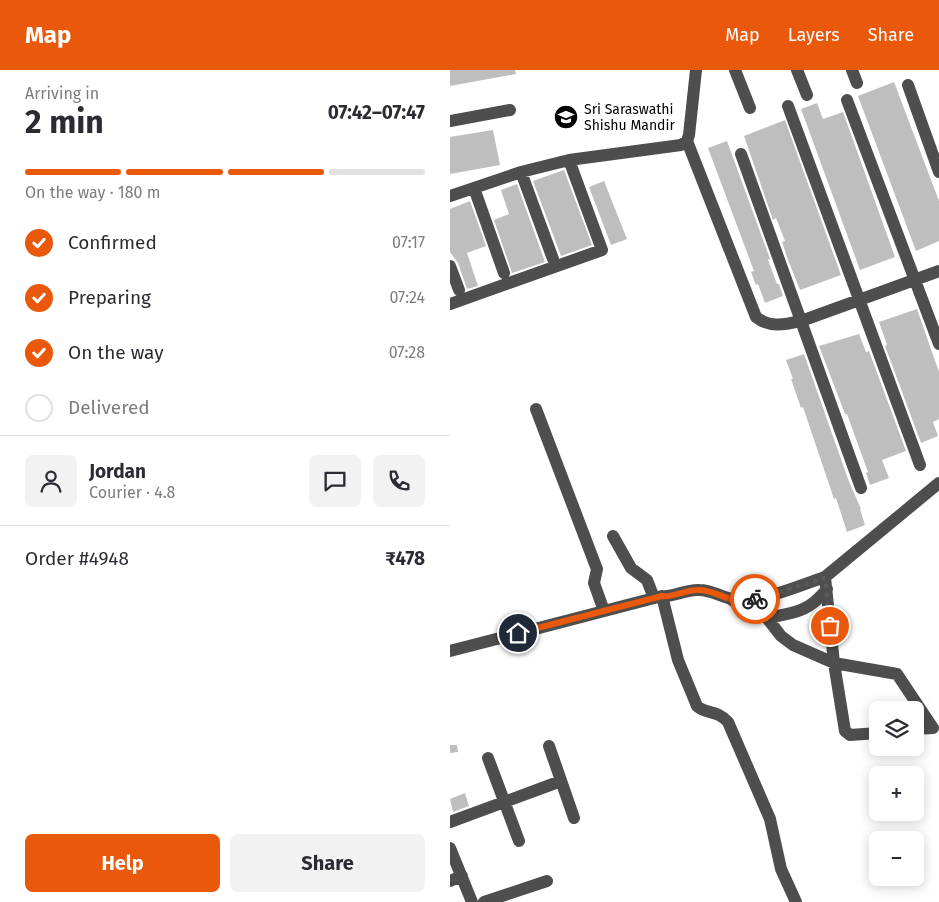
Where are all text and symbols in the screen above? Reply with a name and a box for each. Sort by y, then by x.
text: Map [25,21,71,49]
text: Map [725,24,760,46]
text: Layers [788,24,840,46]
text: Share [868,24,914,46]
text: Arriving in [25,84,99,103]
text: 07:42–07:47 [328,101,425,124]
place label: Sri Saraswathi Shishu Mandir [584,101,675,134]
text: 2 min [25,103,104,141]
school or university icon: Sri Saraswathi Shishu Mandir [553,104,579,130]
text: On the way · 180 m [25,183,160,202]
icon: check [25,229,53,257]
text: Confirmed [68,231,157,254]
text: 07:17 [392,233,425,252]
icon: check [25,284,53,312]
text: Preparing [68,286,151,309]
text: 07:24 [389,288,425,307]
icon: check [25,339,53,367]
text: On the way [68,341,164,364]
text: 07:28 [389,343,425,362]
text: Delivered [68,396,150,419]
button: person [25,455,77,507]
button: chat [309,455,361,507]
button: phone [373,455,425,507]
text: Jordan [89,460,146,483]
text: Courier · 4.8 [89,483,175,502]
text: Order #4948 [25,547,129,570]
text: ₹478 [385,547,425,570]
courier [730,574,780,624]
icon: bike [741,585,769,613]
pin [809,605,851,647]
pin [497,612,539,654]
icon: bag [816,612,844,640]
icon: home [504,619,532,647]
map controls [869,701,924,886]
button: layers [869,701,924,756]
button: + [869,766,924,821]
button: − [869,831,924,886]
button: Help [25,834,220,892]
button: Share [230,834,425,892]

